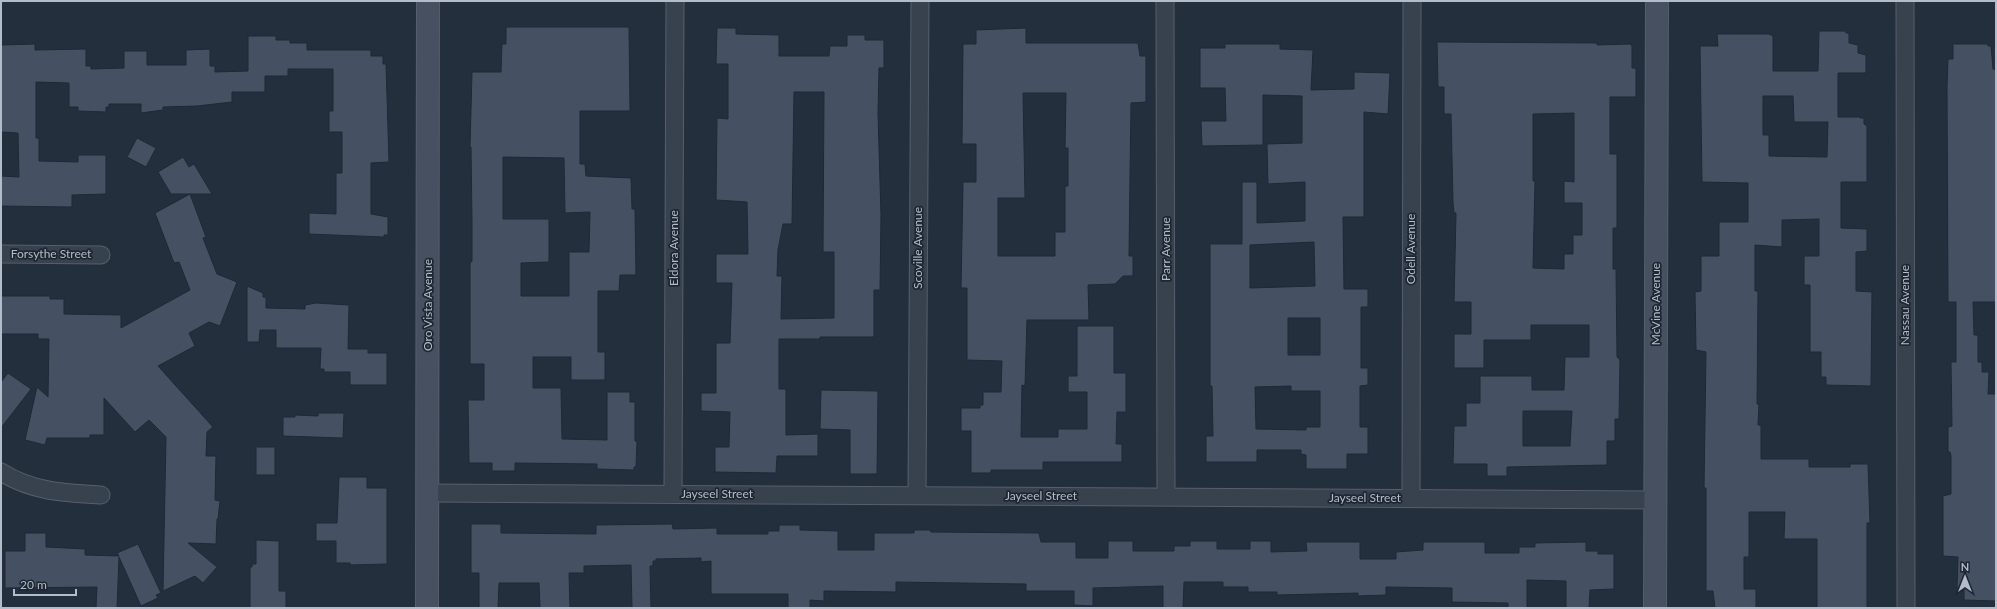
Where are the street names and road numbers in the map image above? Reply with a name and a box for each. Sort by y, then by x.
street label: Scoville Avenue [910,207,925,289]
street label: Eldora Avenue [666,210,681,286]
street label: Odell Avenue [1403,214,1418,284]
street label: Parr Avenue [1158,217,1173,281]
street label: Forsythe Street [11,246,92,261]
street label: Oro Vista Avenue [420,259,435,351]
street label: McVine Avenue [1648,263,1663,345]
street label: Nassau Avenue [1897,265,1912,345]
street label: Jayseel Street [681,486,754,501]
street label: Jayseel Street [1005,488,1078,503]
street label: Jayseel Street [1329,490,1402,505]

